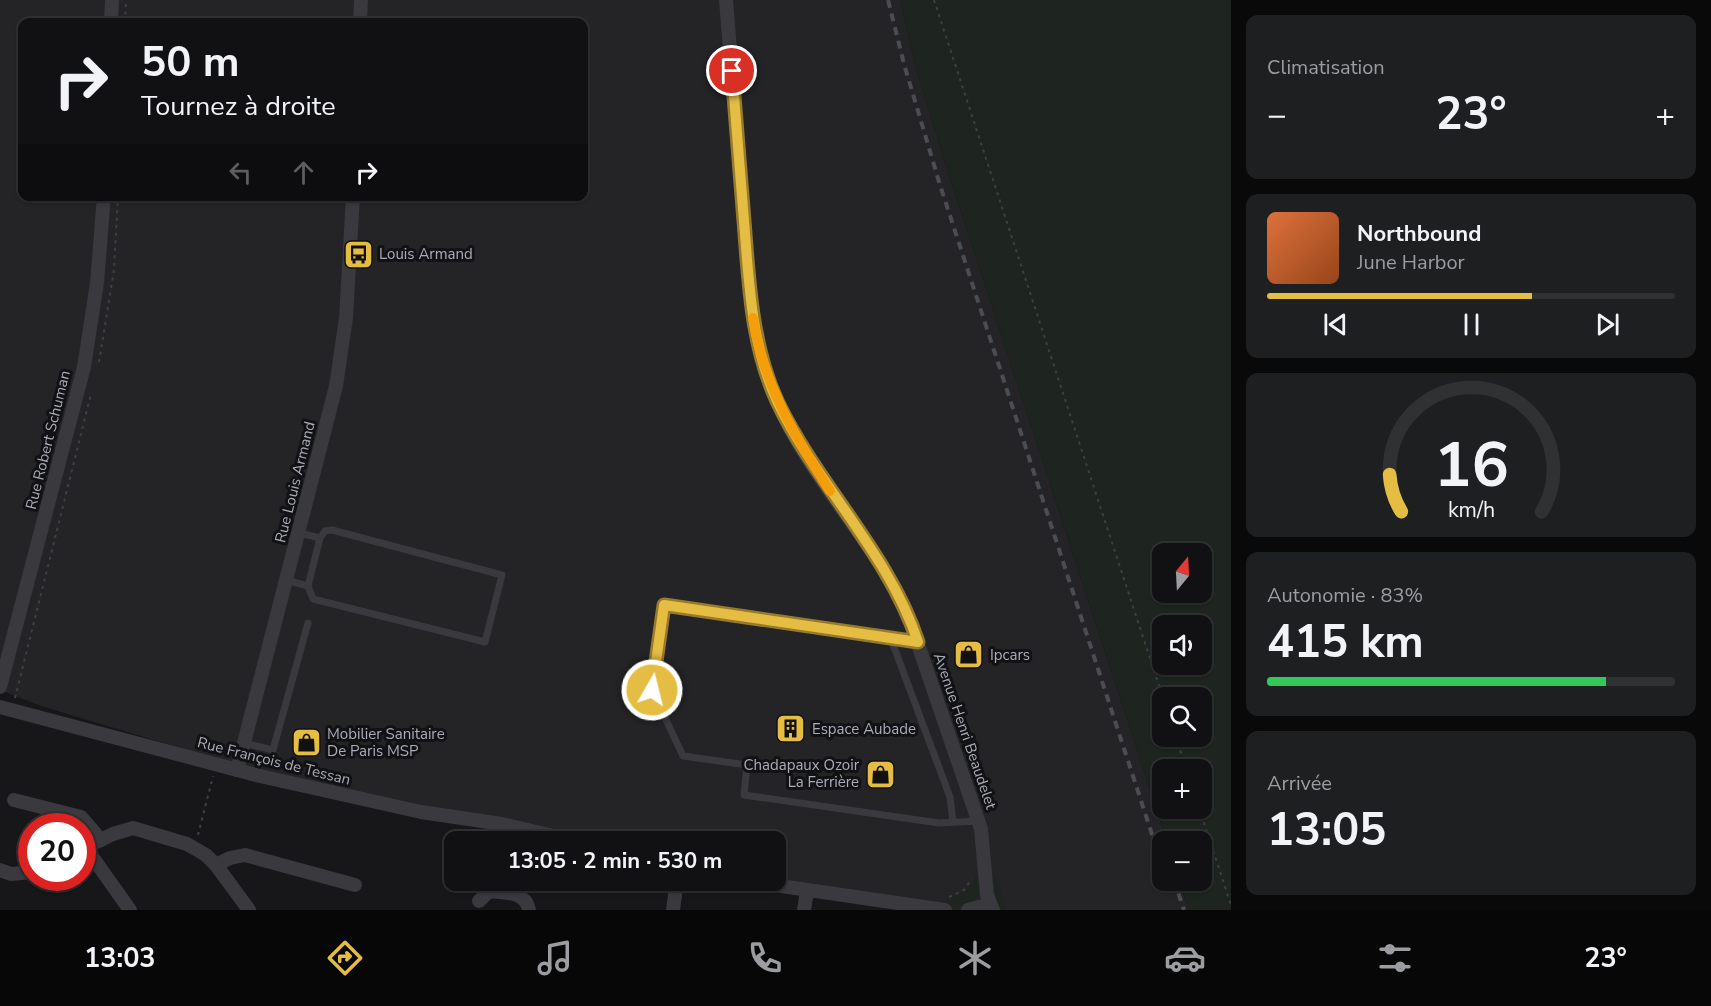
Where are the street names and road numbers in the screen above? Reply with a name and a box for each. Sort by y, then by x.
street label: Rue Robert Schuman [21,368,75,512]
street label: Rue Louis Armand [270,419,320,545]
street label: Avenue Henri Beaudelet [929,650,1001,813]
street label: Rue François de Tessan [195,732,353,790]

